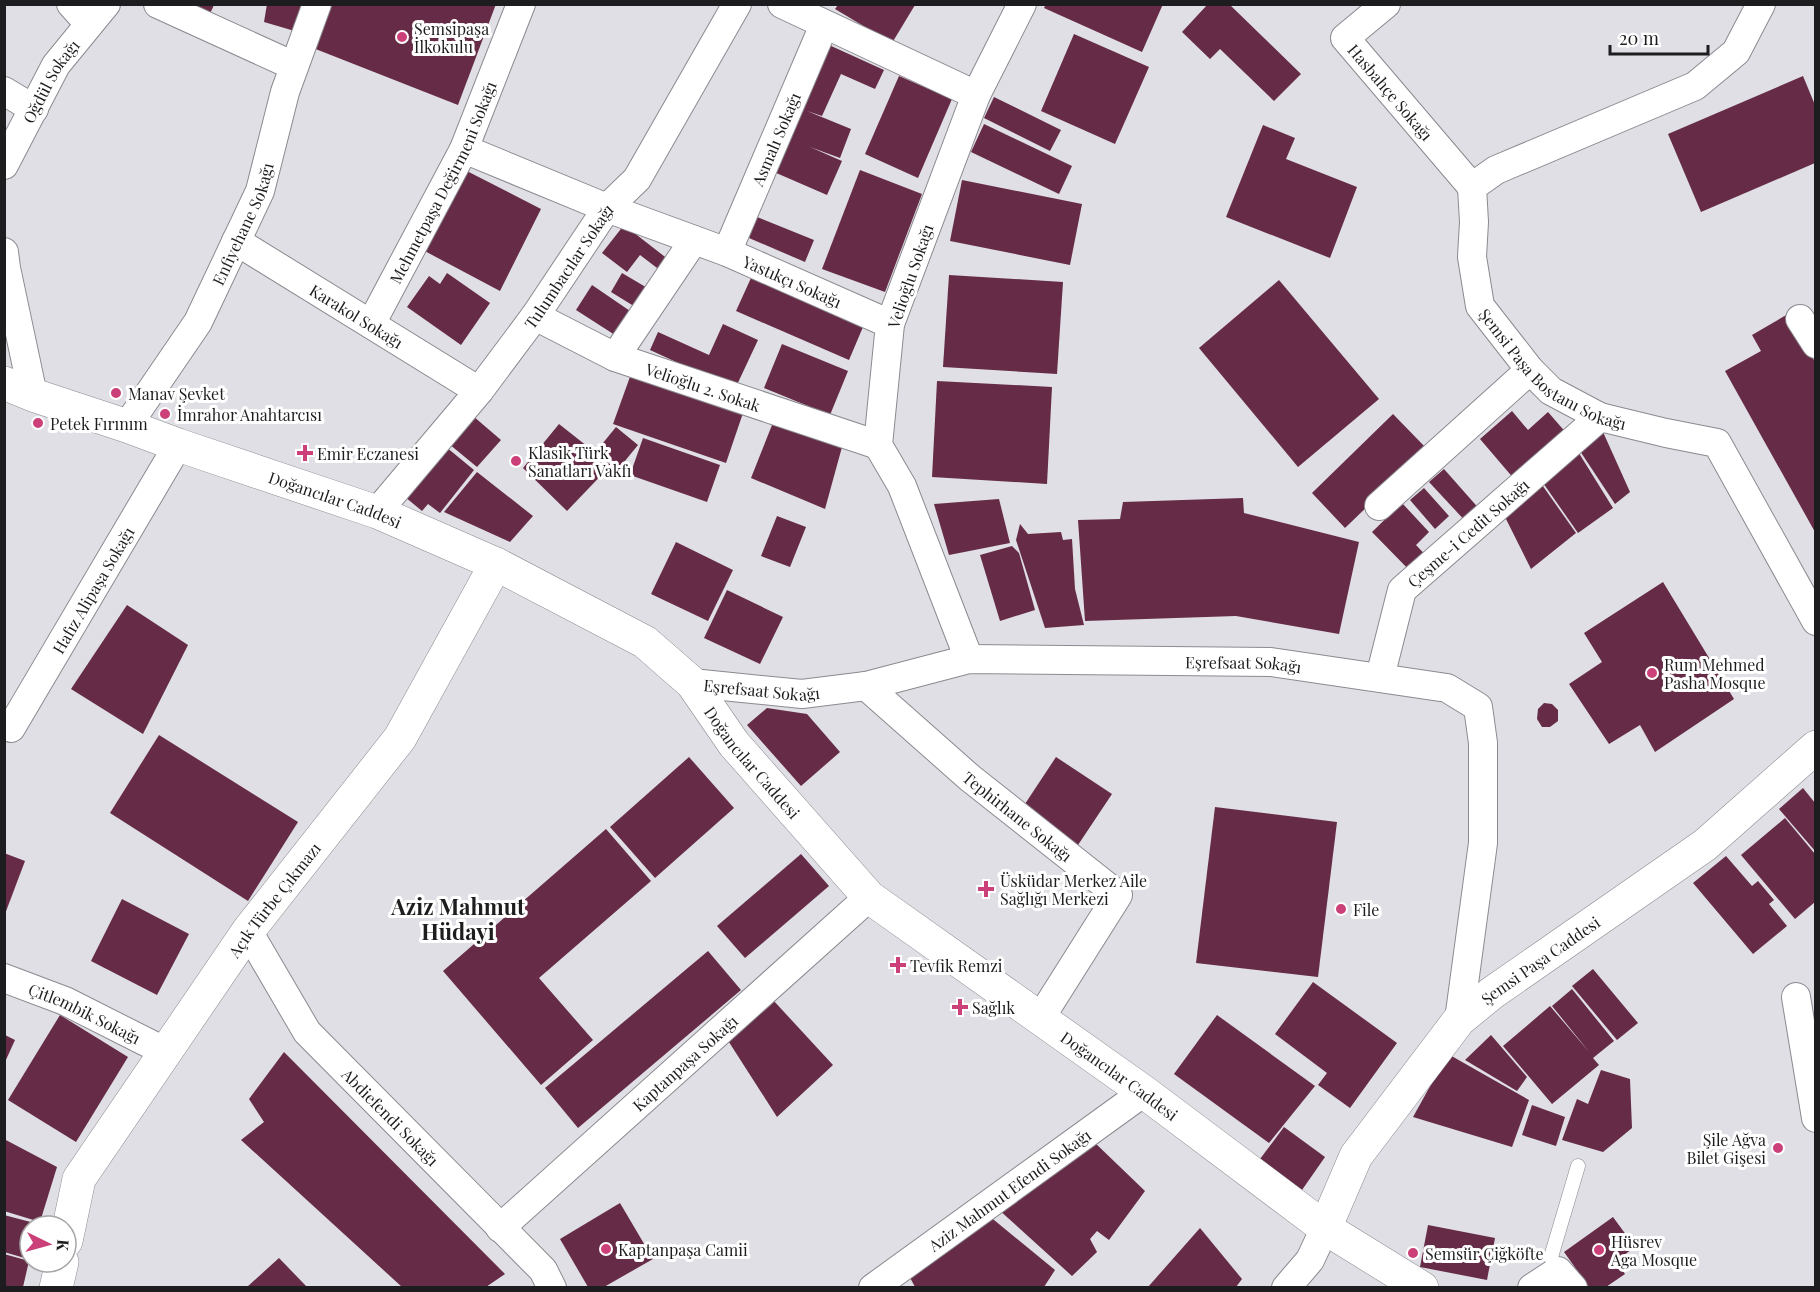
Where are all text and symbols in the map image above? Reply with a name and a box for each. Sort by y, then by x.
place label: Semsipaşa İlkokulu [414,18,489,57]
scale bar [1610,18,1708,56]
text: 20 m [1619,26,1659,50]
marker: Semsipaşa İlkokulu [395,30,409,44]
street label: Oğdül Sokağı [17,35,84,126]
street label: Hasbahçe Sokağı [1344,39,1438,145]
street label: Mehmetpaşa Değirmeni Sokağı [384,78,500,287]
street label: Asmalı Sokağı [746,89,805,190]
street label: Enfiyehane Sokağı [207,160,277,288]
street label: Tulumbacılar Sokağı [519,198,617,333]
street label: Velioğlu Sokağı [882,221,938,332]
street label: Yastıkçı Sokağı [739,250,845,312]
street label: Karakol Sokağı [306,279,408,353]
street label: Şemsi Paşa Bostanı Sokağı [1475,304,1629,434]
street label: Velioğlu 2. Sokak [642,357,764,416]
place label: Manav Şevket [128,383,225,404]
marker: Manav Şevket [109,386,123,400]
place label: İmrahor Anahtarcısı [177,404,322,425]
marker: İmrahor Anahtarcısı [158,407,172,421]
place label: Petek Fırınım [50,413,148,434]
marker: Petek Fırınım [31,416,45,430]
place label: Klasik Türk Sanatları Vakfı [528,442,632,481]
place label: Emir Eczanesi [317,443,419,464]
marker: Emir Eczanesi [298,446,312,460]
marker: Klasik Türk Sanatları Vakfı [509,454,523,468]
street label: Doğancılar Caddesi [266,466,405,532]
street label: Çeşme-i Cedit Sokağı [1403,474,1533,591]
street label: Hafız Alipaşa Sokağı [47,522,138,657]
street label: Eşrefsaat Sokağı [1185,651,1303,677]
place label: Rum Mehmed Pasha Mosque [1664,654,1766,693]
marker: Rum Mehmed Pasha Mosque [1645,666,1659,680]
street label: Eşrefsaat Sokağı [703,674,821,705]
street label: Doğancılar Caddesi [700,702,805,823]
street label: Tephirhane Sokağı [959,766,1077,866]
street label: Açık Türbe Çıkmazı [222,837,325,962]
place label: Üsküdar Merkez Aile Sağlığı Merkezi [1000,870,1147,909]
marker: Üsküdar Merkez Aile Sağlığı Merkezi [977,880,995,898]
district label: Aziz Mahmut Hüdayi [390,891,525,946]
place label: File [1353,899,1379,920]
marker: File [1334,902,1348,916]
street label: Şemsi Paşa Caddesi [1476,911,1604,1009]
place label: Tevfik Remzi [910,955,1003,976]
marker: Tevfik Remzi [891,958,905,972]
street label: Çitlembik Sokağı [26,978,145,1048]
place label: Sağlık [972,997,1015,1018]
marker: Sağlık [953,1000,967,1014]
street label: Kaptanpaşa Sokağı [628,1010,742,1115]
street label: Doğancılar Caddesi [1057,1026,1183,1125]
street label: Abdiefendi Sokağı [337,1063,444,1170]
street label: Aziz Mahmut Efendi Sokağı [923,1124,1095,1256]
place label: Şile Ağva Bilet Gişesi [1687,1129,1766,1168]
marker: Şile Ağva Bilet Gişesi [1771,1141,1785,1155]
north arrow [18,1214,78,1274]
place label: Hüsrev Aga Mosque [1610,1231,1697,1270]
text: K [52,1239,74,1253]
place label: Kaptanpaşa Camii [618,1239,748,1260]
marker: Kaptanpaşa Camii [599,1242,613,1256]
place label: Semsür Çiğköfte [1425,1243,1544,1264]
marker: Hüsrev Aga Mosque [1592,1243,1606,1257]
marker: Semsür Çiğköfte [1406,1246,1420,1260]

